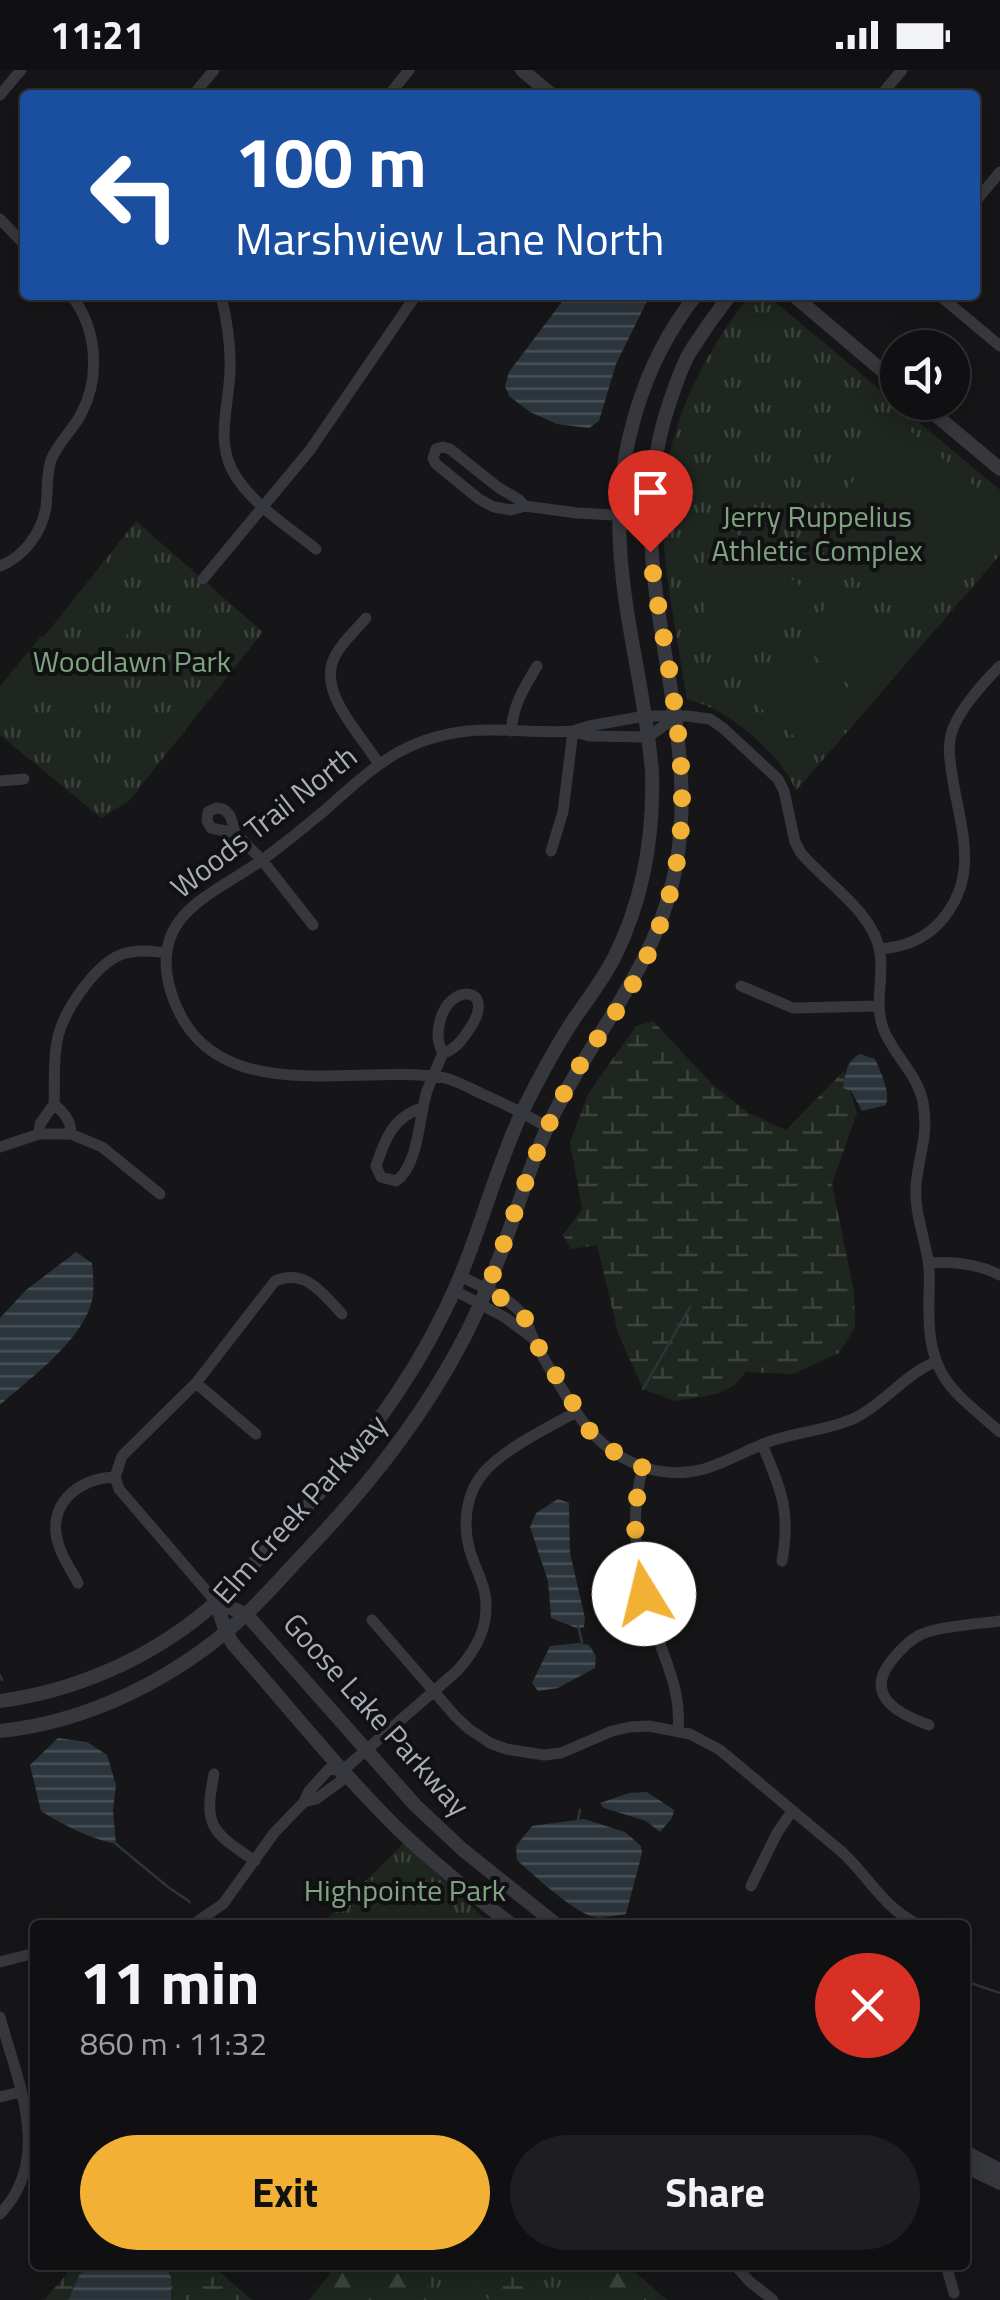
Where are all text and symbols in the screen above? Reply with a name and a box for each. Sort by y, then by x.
text: 11:21 [50,6,145,64]
text: 100 m [235,108,427,214]
icon: left [70,130,200,260]
text: Marshview Lane North [235,204,664,272]
map controls [880,330,970,420]
button: sound [880,330,970,420]
pin [608,450,693,553]
icon: arrive [623,465,678,520]
park label: Jerry Ruppelius Athletic Complex [711,493,923,573]
park label: Woodlawn Park [33,638,231,684]
street label: Woods Trail North [160,734,367,909]
street label: Elm Creek Parkway [201,1403,397,1614]
position arrow [592,1542,696,1646]
street label: Goose Lake Parkway [272,1602,481,1827]
park label: Highpointe Park [304,1867,506,1913]
text: 11 min [80,1936,259,2027]
button: close [815,1953,920,2058]
text: 860 m · 11:32 [80,2019,267,2067]
button: Exit [80,2135,490,2250]
button: Share [510,2135,920,2250]

